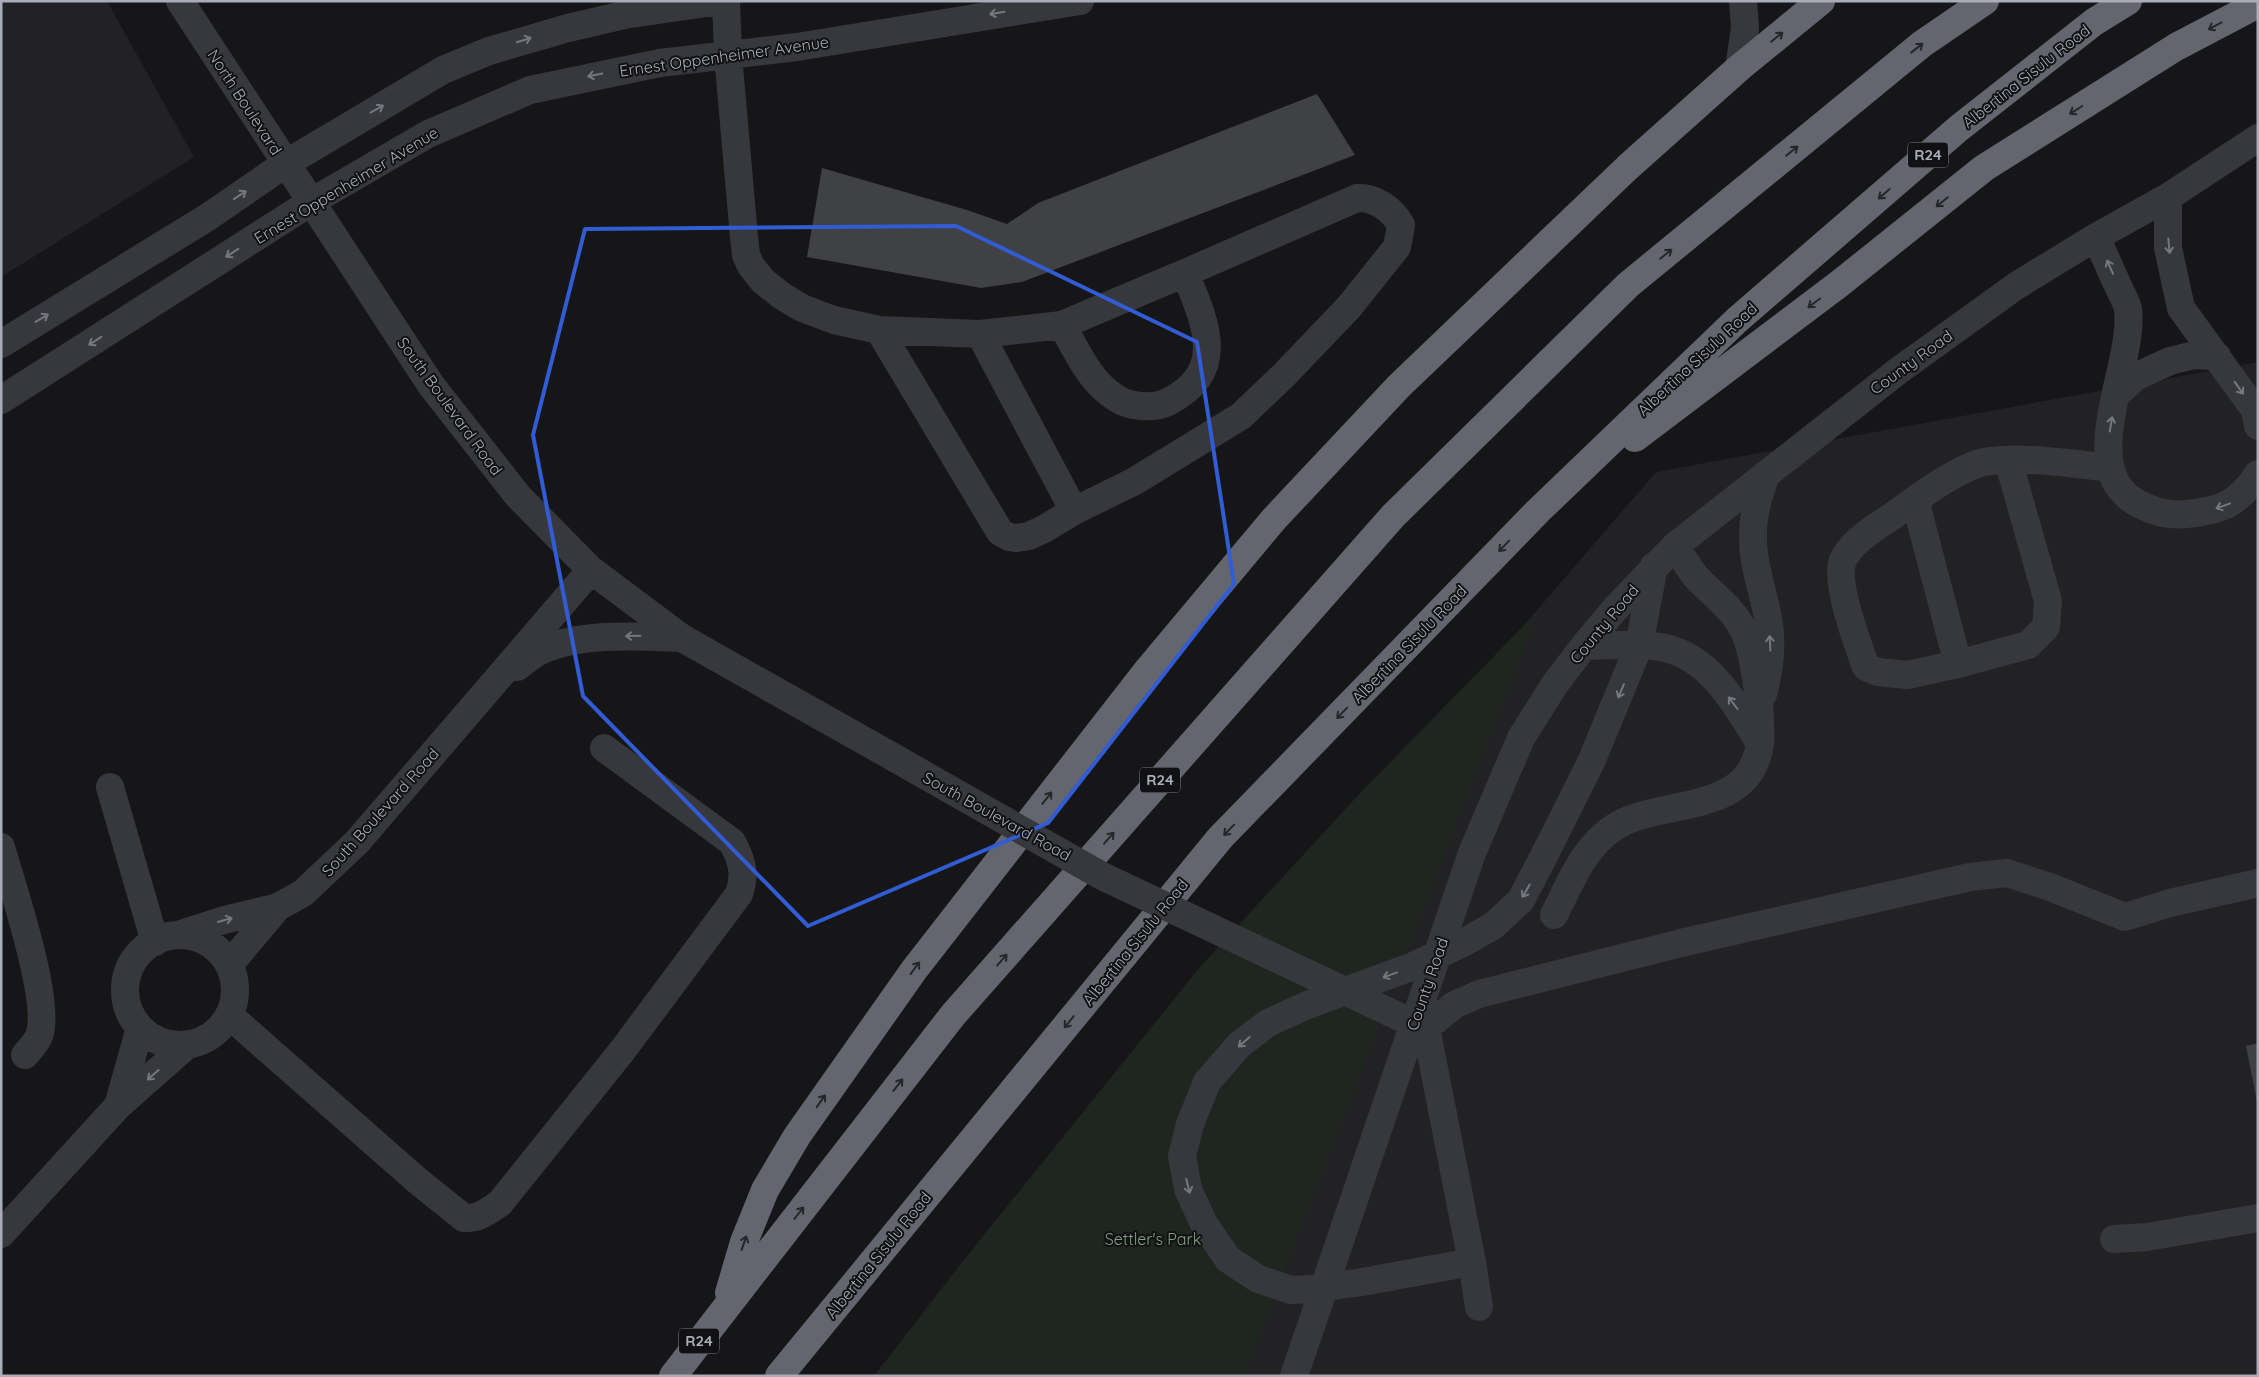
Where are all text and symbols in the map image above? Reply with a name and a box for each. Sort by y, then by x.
one-way arrow [990,9,1006,19]
street label: Albertina Sisulu Road [1958,20,2094,132]
one-way arrow [2208,22,2222,32]
street label: Ernest Oppenheimer Avenue [618,31,830,81]
one-way arrow [1770,32,1783,43]
one-way arrow [515,35,531,45]
one-way arrow [1911,42,1924,53]
street label: North Boulevard [203,46,287,158]
one-way arrow [587,71,603,81]
one-way arrow [370,104,384,114]
one-way arrow [2069,106,2083,116]
street label: Ernest Oppenheimer Avenue [250,122,442,248]
road number: R24 [1908,142,1948,168]
one-way arrow [1785,145,1798,156]
one-way arrow [1877,188,1890,199]
one-way arrow [232,190,246,200]
one-way arrow [1936,197,1949,208]
one-way arrow [2164,238,2174,254]
one-way arrow [1659,248,1672,259]
one-way arrow [225,249,239,259]
one-way arrow [2104,260,2114,275]
street label: Albertina Sisulu Road [1633,298,1761,420]
one-way arrow [1807,298,1821,308]
one-way arrow [35,313,49,323]
street label: County Road [1866,325,1956,399]
street label: South Boulevard Road [393,333,507,479]
one-way arrow [88,336,102,346]
one-way arrow [2234,381,2244,395]
one-way arrow [2106,417,2116,433]
one-way arrow [2216,502,2231,511]
one-way arrow [1498,540,1510,553]
street label: County Road [1565,580,1643,668]
street label: Albertina Sisulu Road [1347,581,1471,707]
one-way arrow [625,632,641,641]
one-way arrow [1766,635,1775,651]
one-way arrow [1615,683,1624,698]
one-way arrow [1728,696,1738,710]
one-way arrow [1336,707,1348,719]
street label: South Boulevard Road [317,744,443,880]
street label: South Boulevard Road [920,767,1074,865]
road number: R24 [1140,768,1180,792]
one-way arrow [1041,792,1052,805]
one-way arrow [1223,823,1235,836]
one-way arrow [1103,831,1115,844]
street label: Albertina Sisulu Road [1078,875,1192,1009]
one-way arrow [1520,884,1530,898]
one-way arrow [217,915,233,924]
street label: County Road [1402,935,1452,1033]
one-way arrow [996,953,1007,966]
one-way arrow [910,961,920,975]
one-way arrow [1383,971,1398,980]
one-way arrow [1064,1015,1075,1028]
one-way arrow [1237,1037,1250,1048]
one-way arrow [146,1069,159,1081]
one-way arrow [893,1079,904,1092]
one-way arrow [816,1094,826,1108]
one-way arrow [1184,1177,1193,1193]
street label: Albertina Sisulu Road [821,1188,935,1322]
one-way arrow [793,1207,804,1220]
park label: Settler's Park [1105,1229,1201,1249]
one-way arrow [740,1236,749,1252]
road number: R24 [679,1328,719,1354]

